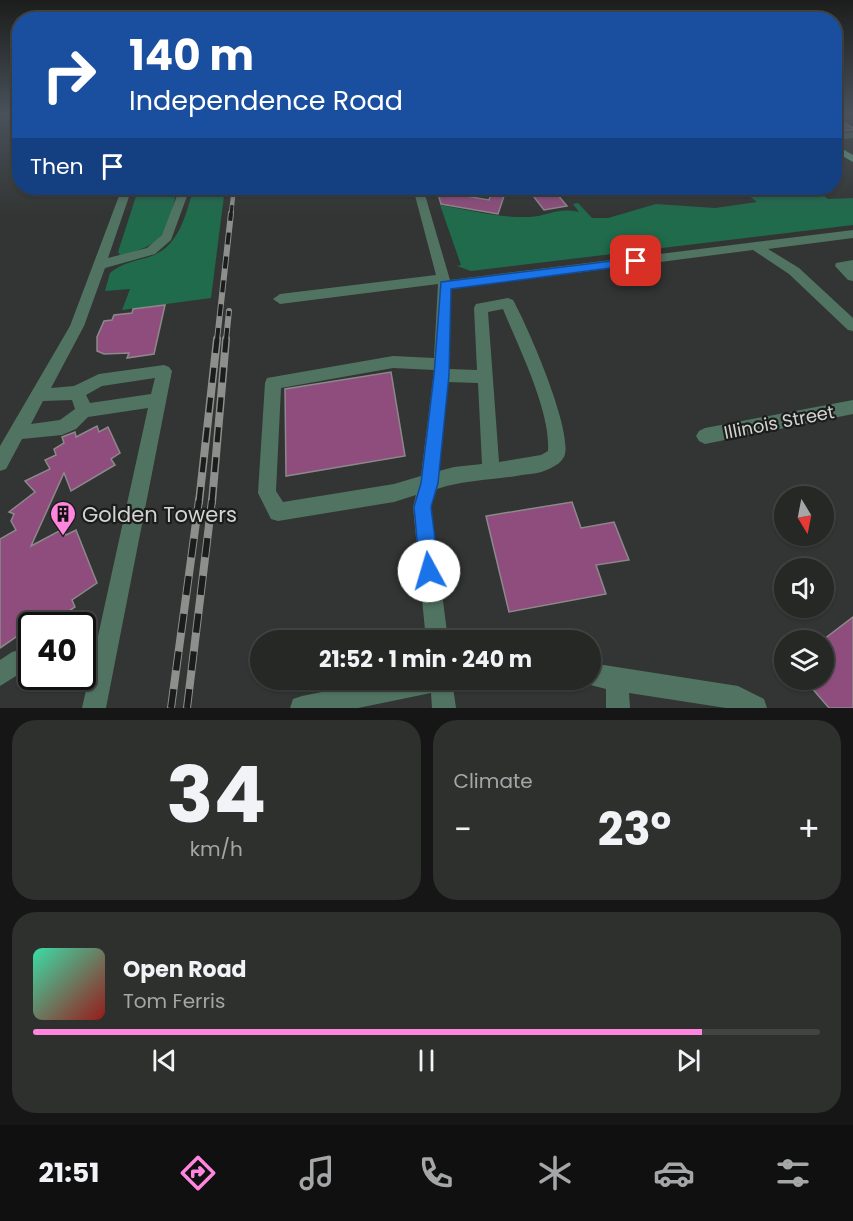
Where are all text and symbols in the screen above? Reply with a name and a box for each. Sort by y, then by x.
text: 140 m [129,26,254,85]
icon: right [30,36,108,114]
text: Independence Road [129,82,403,119]
icon: arrive [96,150,129,183]
text: Then [30,151,84,182]
pin [610,235,661,286]
icon: arrive [619,244,652,277]
street label: Illinois Street [722,399,836,445]
north arrow [774,486,834,546]
map controls [774,486,834,690]
building icon: Golden Towers [48,499,78,537]
place label: Golden Towers [82,500,237,529]
position arrow [397,539,461,603]
button: sound [774,558,834,618]
speed limit sign: 40 [18,612,96,690]
button: layers [774,630,834,690]
text: 21:52 · 1 min · 240 m [319,644,532,675]
text: 34 [166,740,266,849]
text: Climate [454,767,533,795]
text: 23° [598,798,671,861]
text: − [454,806,472,853]
text: + [797,806,820,853]
text: km/h [190,835,243,863]
text: Open Road [123,954,247,985]
text: Tom Ferris [123,987,225,1015]
icon: previous [148,1044,181,1077]
icon: pause [410,1044,443,1077]
icon: next [672,1044,705,1077]
icon: directions [177,1152,219,1194]
icon: music [296,1152,338,1194]
icon: phone [415,1152,457,1194]
icon: climate [534,1152,576,1194]
icon: car [653,1152,695,1194]
icon: filters [772,1152,814,1194]
text: 21:51 [39,1154,100,1191]

